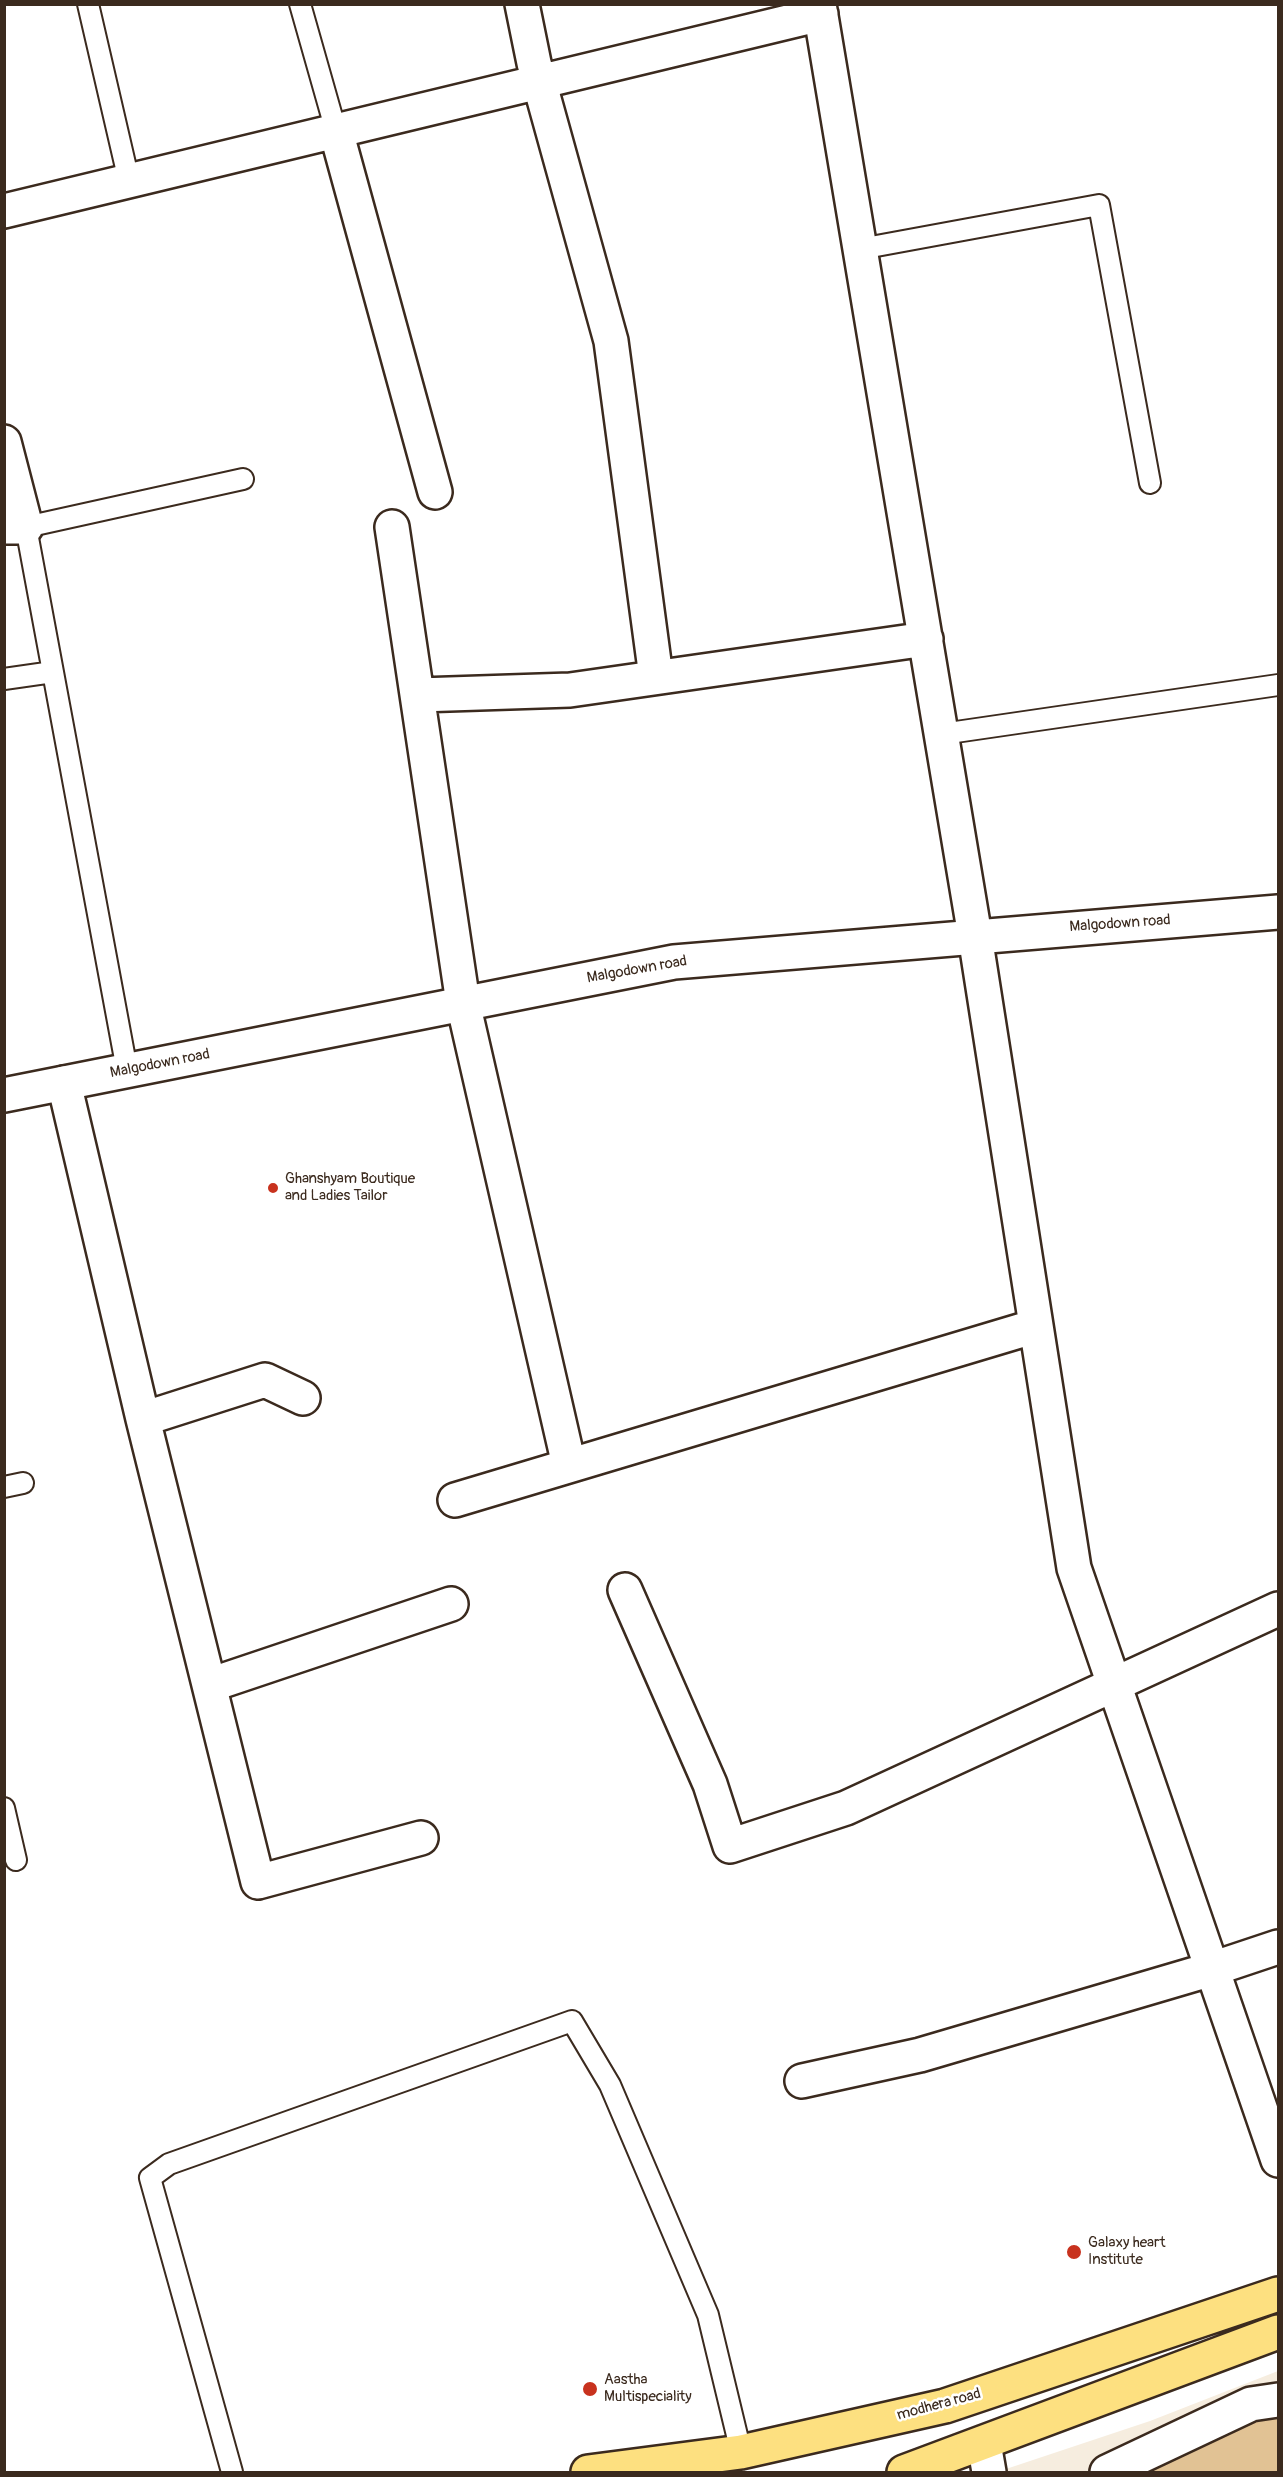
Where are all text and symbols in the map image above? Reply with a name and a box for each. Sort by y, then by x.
street label: Malgodown road [1069,911,1171,937]
street label: Malgodown road [586,952,688,988]
street label: Malgodown road [109,1046,211,1082]
place label: Ghanshyam Boutique and Ladies Tailor [285,1170,415,1205]
marker: Ghanshyam Boutique and Ladies Tailor [266,1181,280,1195]
place label: Galaxy heart Institute [1088,2234,1165,2269]
marker: Galaxy heart Institute [1065,2243,1083,2261]
place label: Aastha Multispeciality [604,2371,692,2406]
marker: Aastha Multispeciality [581,2380,599,2398]
street label: modhera road [895,2385,983,2425]

